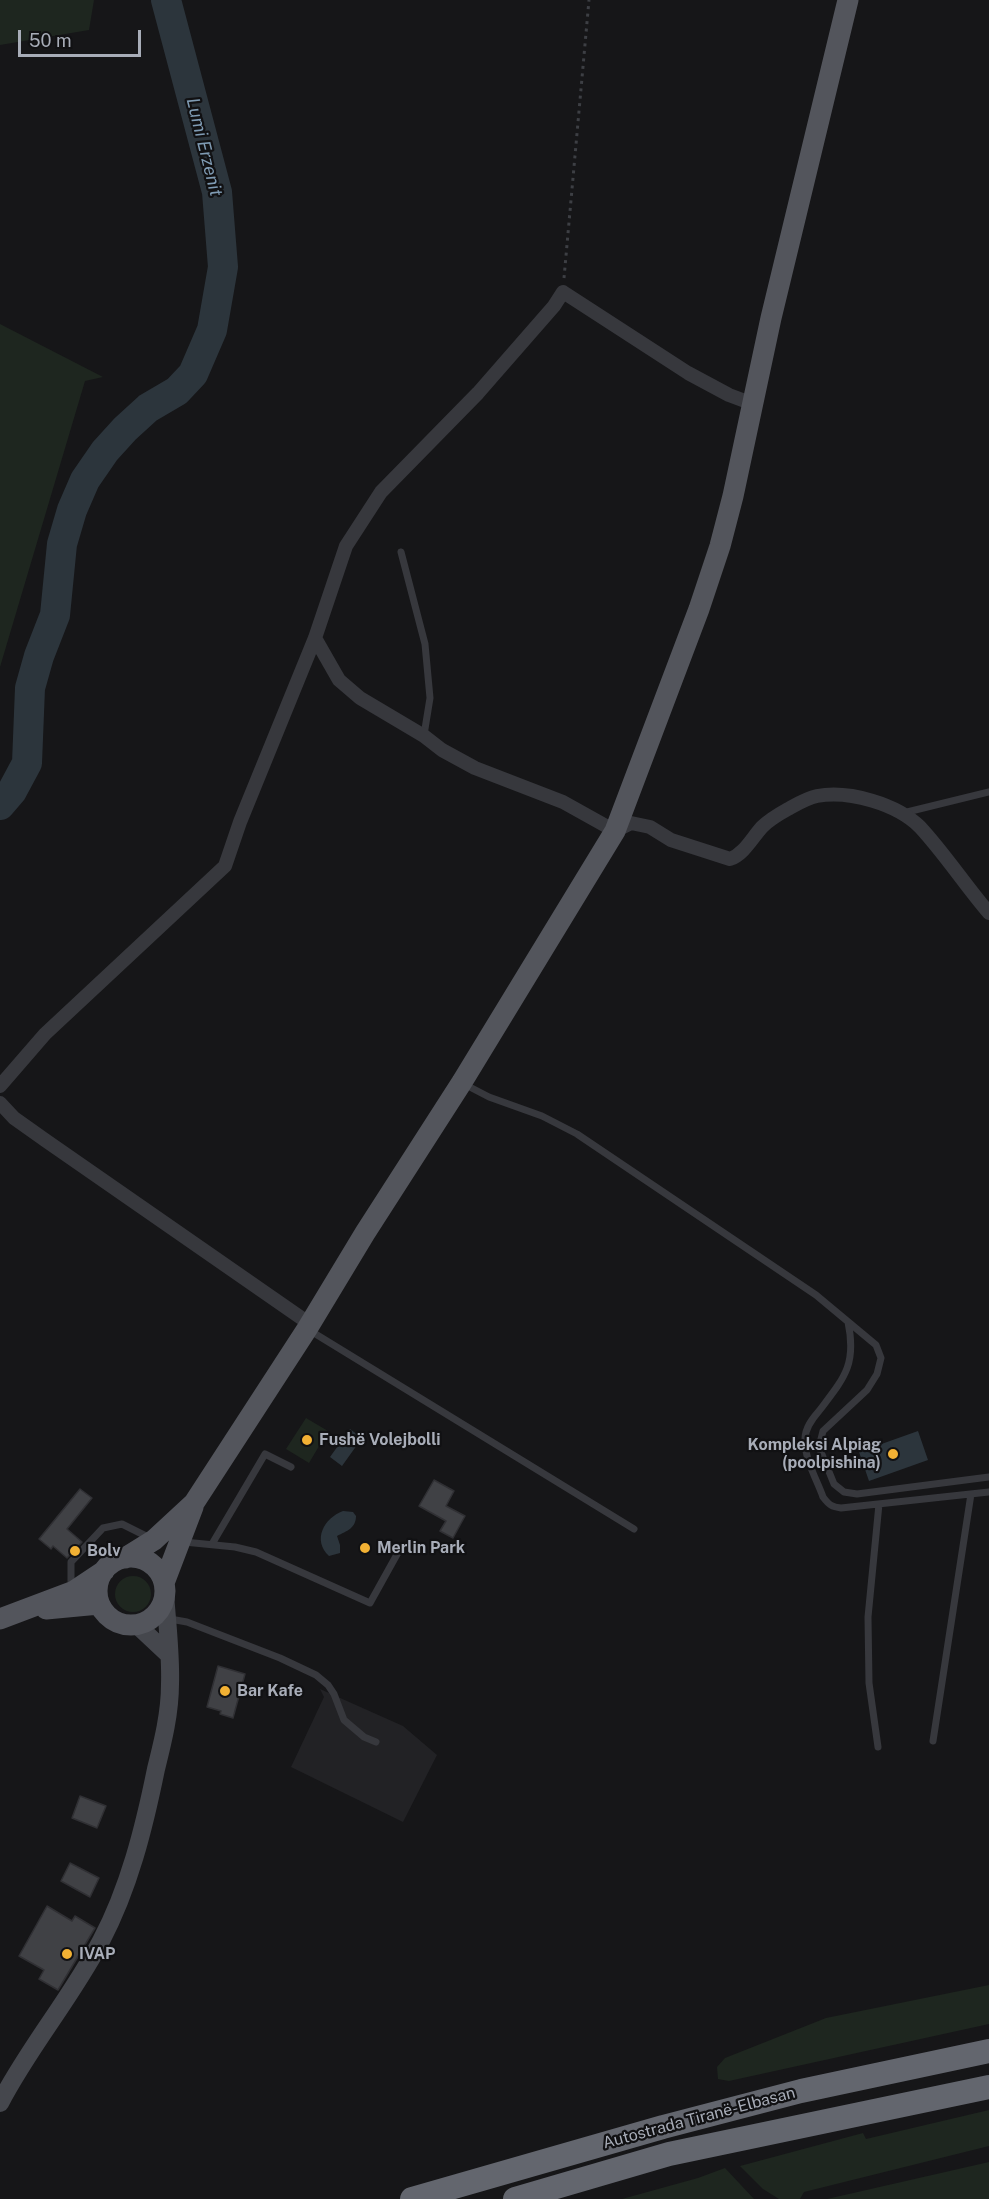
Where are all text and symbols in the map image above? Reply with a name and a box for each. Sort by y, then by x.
scale bar [21,18,144,56]
text: 50 m [29,30,72,51]
water label: Lumi Erzenit [181,95,227,199]
place label: Fushë Volejbolli [319,1430,441,1450]
marker: Fushë Volejbolli [300,1433,314,1447]
place label: Kompleksi Alpiag (poolpishina) [748,1435,881,1473]
marker: Kompleksi Alpiag (poolpishina) [886,1447,900,1461]
place label: Merlin Park [377,1538,465,1558]
place label: Bolv [87,1541,120,1561]
marker: Merlin Park [358,1541,372,1555]
marker: Bolv [68,1544,82,1558]
place label: Bar Kafe [237,1681,303,1701]
marker: Bar Kafe [218,1684,232,1698]
place label: IVAP [79,1944,115,1964]
marker: IVAP [60,1947,74,1961]
street label: Autostrada Tiranë-Elbasan [601,2083,797,2153]

